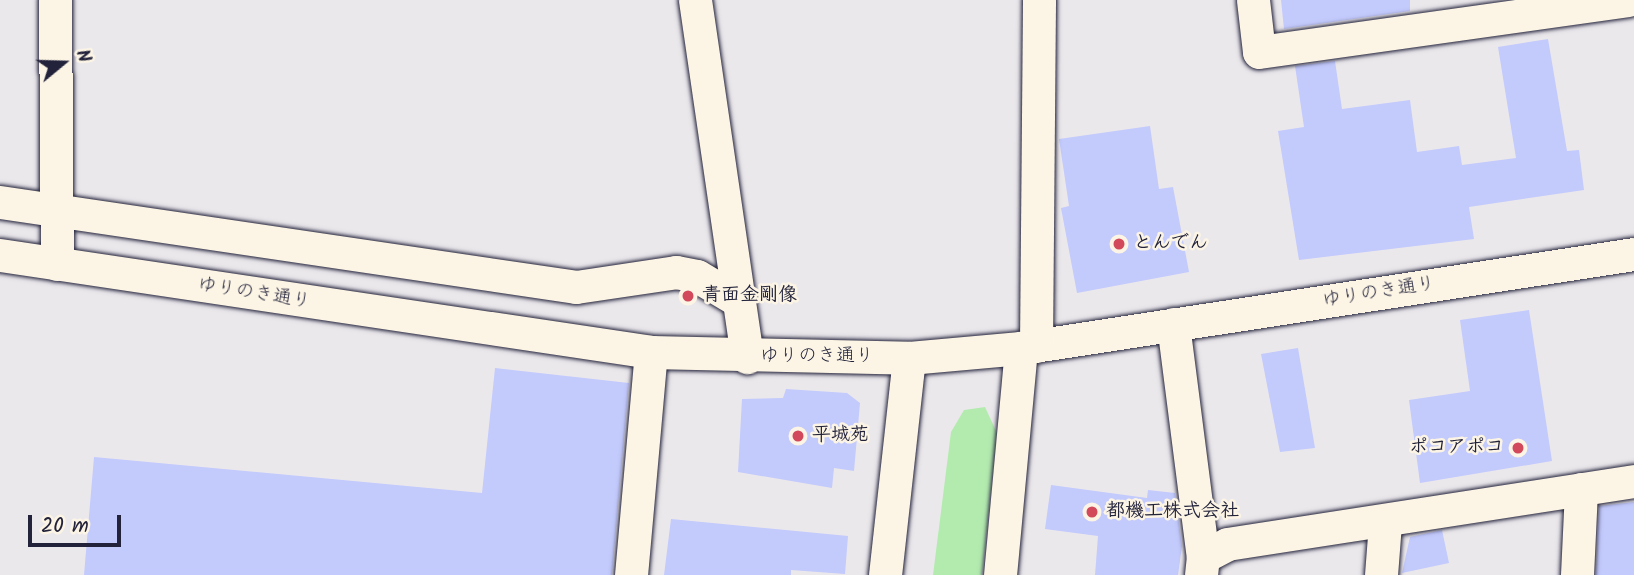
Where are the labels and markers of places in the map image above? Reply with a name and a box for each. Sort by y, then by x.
place label: とんでん [1133,233,1209,255]
marker: とんでん [1111,236,1127,252]
place label: 青面金剛像 [702,285,797,307]
marker: 青面金剛像 [680,288,696,304]
place label: 平城苑 [812,425,869,447]
marker: 平城苑 [790,428,806,444]
place label: ポコアポコ [1409,437,1504,459]
marker: ポコアポコ [1510,440,1526,456]
place label: 都機工株式会社 [1106,501,1239,523]
marker: 都機工株式会社 [1084,504,1100,520]

